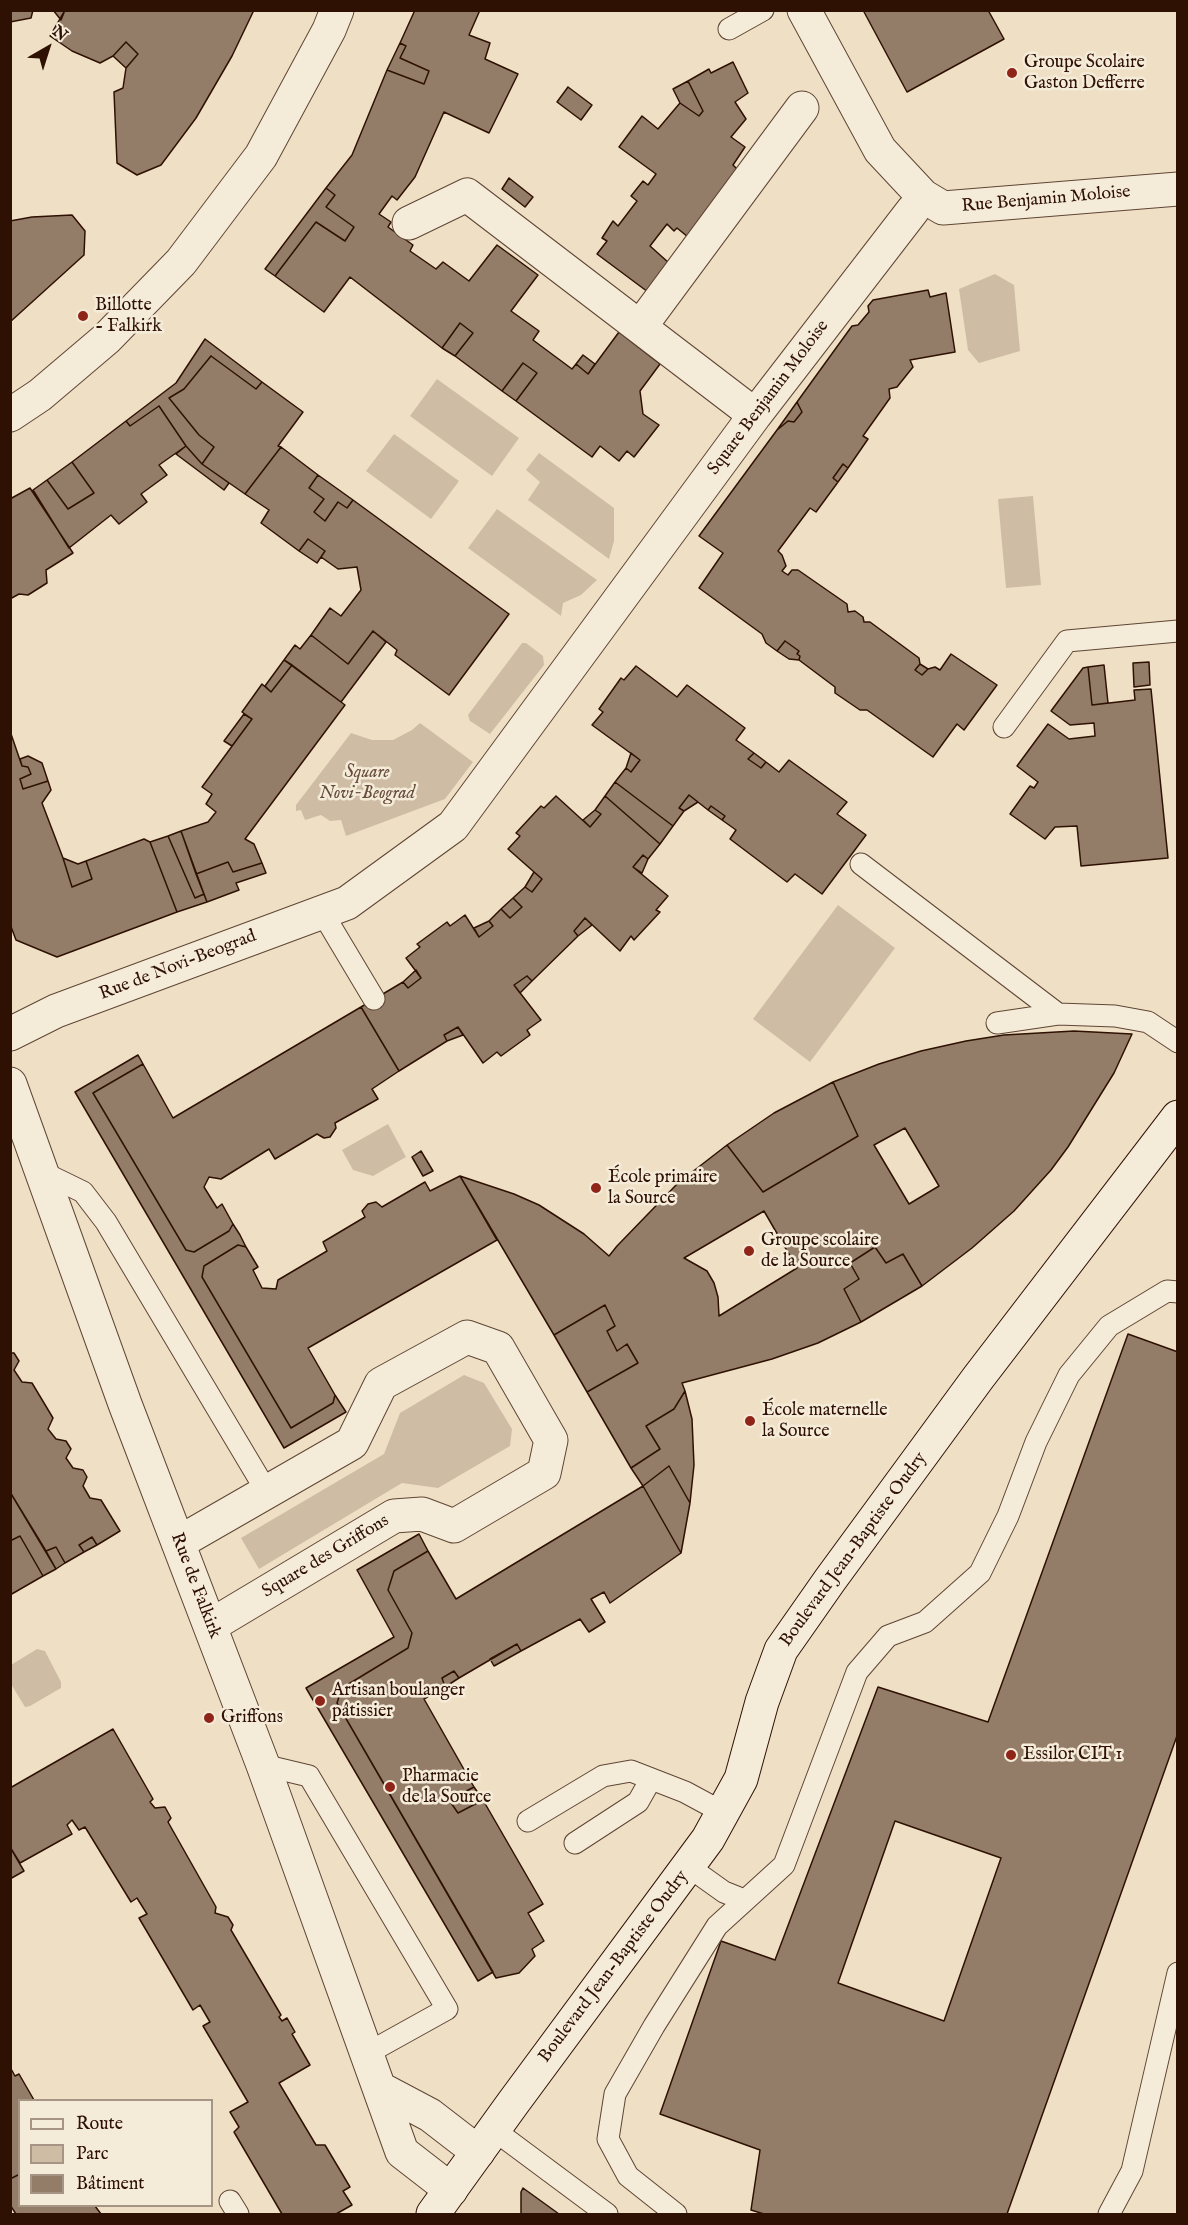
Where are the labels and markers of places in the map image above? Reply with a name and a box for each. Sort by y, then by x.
place label: Groupe Scolaire Gaston Defferre [1024,52,1145,94]
marker: Groupe Scolaire Gaston Defferre [1005,66,1019,80]
place label: Billotte - Falkirk [95,295,162,338]
marker: Billotte - Falkirk [76,309,90,323]
place label: École primaire la Source [608,1167,717,1210]
marker: École primaire la Source [589,1181,603,1195]
place label: Groupe scolaire de la Source [761,1230,879,1272]
marker: Groupe scolaire de la Source [742,1244,756,1258]
place label: École maternelle la Source [762,1400,887,1442]
marker: École maternelle la Source [743,1414,757,1428]
place label: Artisan boulanger pâtissier [332,1680,465,1722]
marker: Artisan boulanger pâtissier [313,1694,327,1708]
place label: Griffons [221,1707,283,1729]
marker: Griffons [202,1711,216,1725]
place label: Essilor CIT 1 [1023,1744,1122,1766]
marker: Essilor CIT 1 [1004,1748,1018,1762]
place label: Pharmacie de la Source [402,1766,491,1808]
marker: Pharmacie de la Source [383,1780,397,1794]

